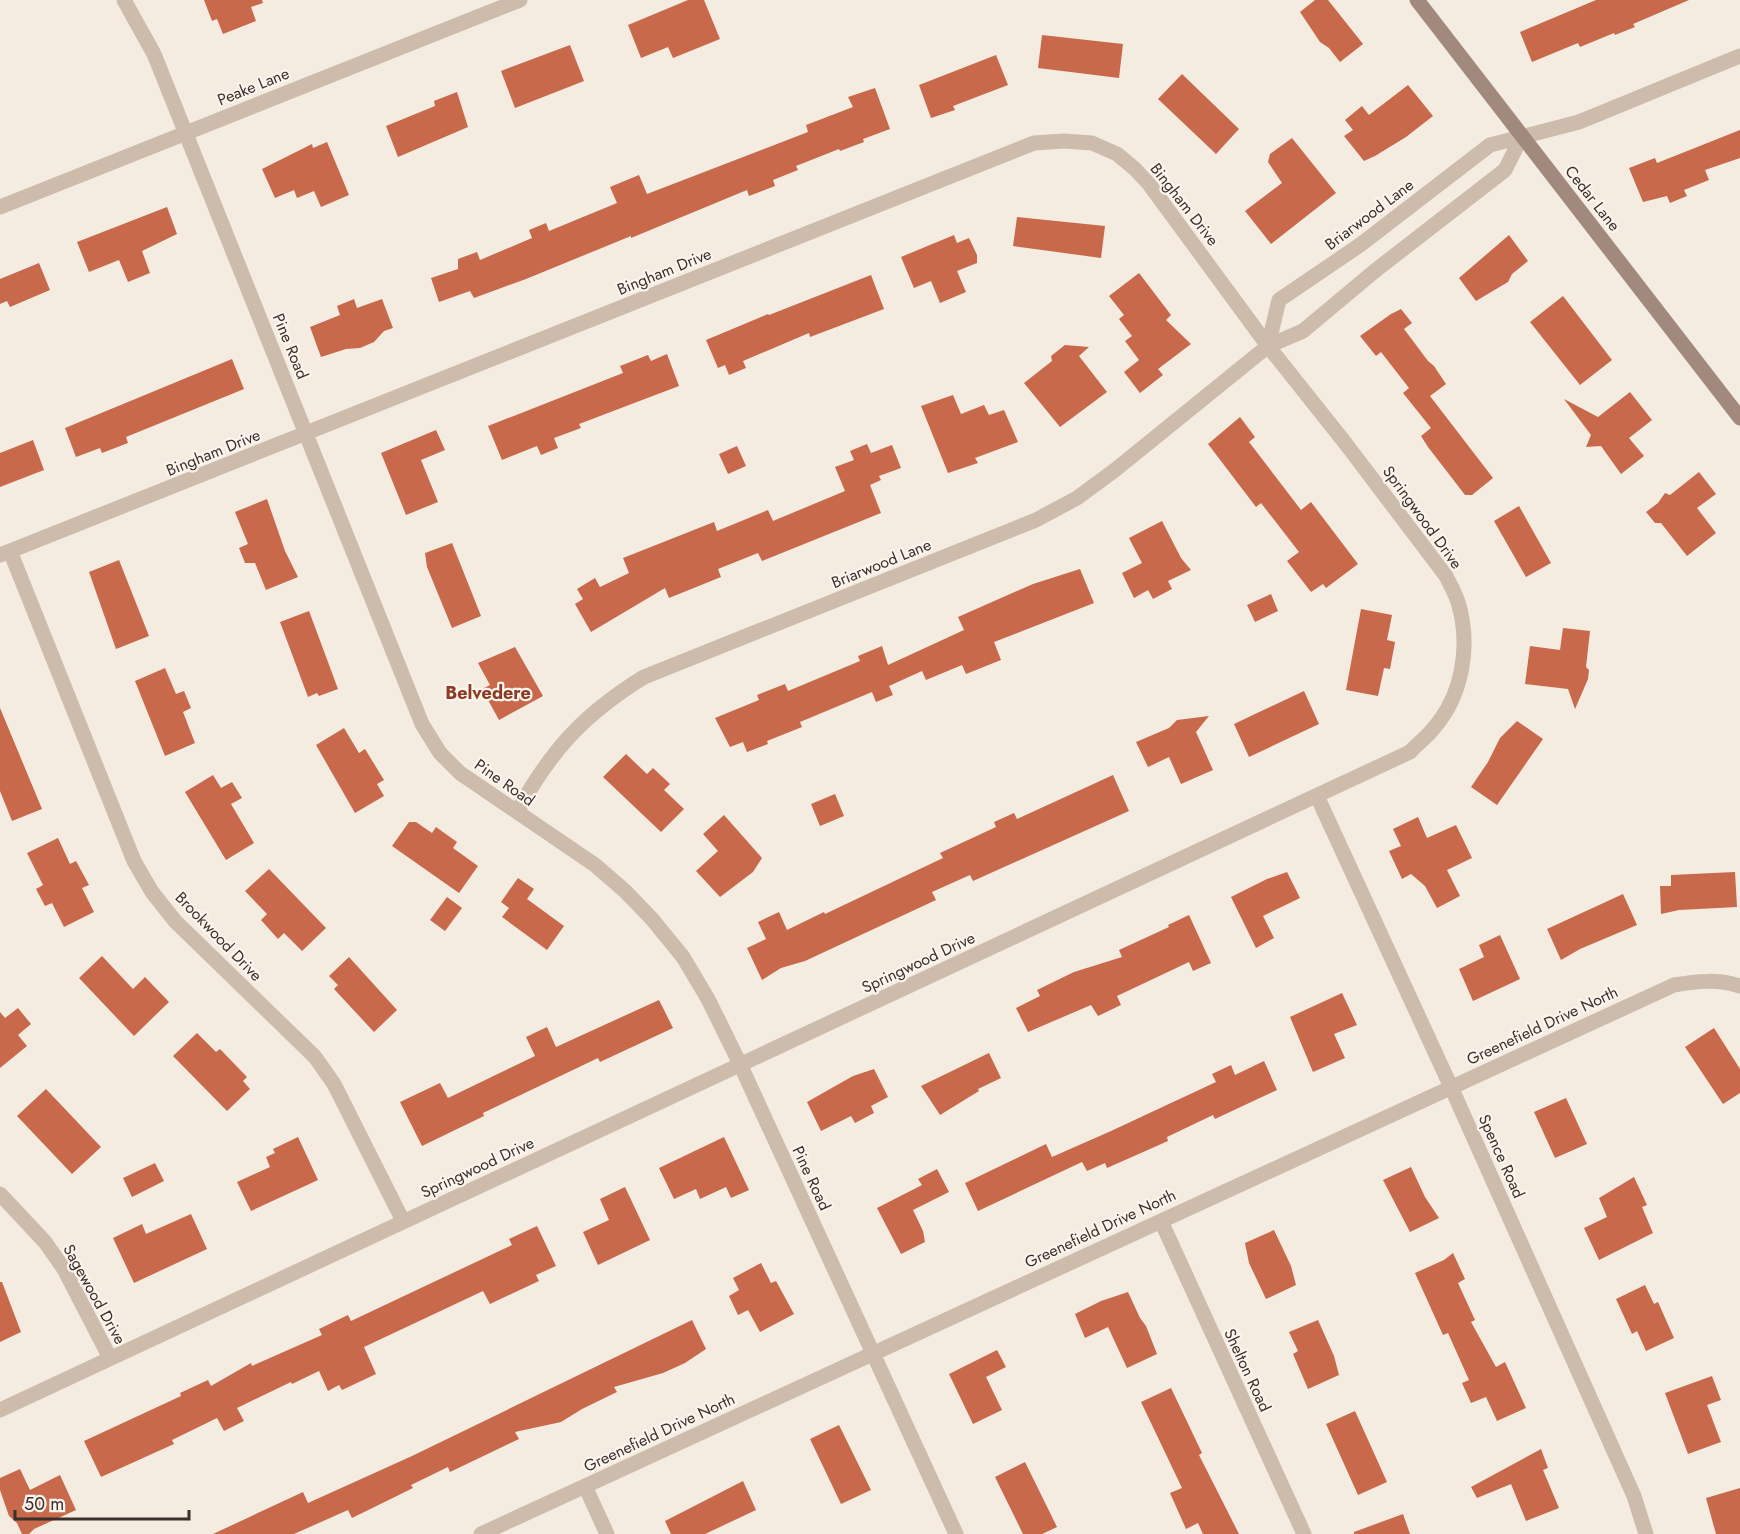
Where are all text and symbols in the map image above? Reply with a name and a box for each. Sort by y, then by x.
street label: Peake Lane [214,62,293,111]
street label: Bingham Drive [1145,158,1224,251]
street label: Cedar Lane [1560,161,1626,236]
street label: Briarwood Lane [1320,173,1418,255]
street label: Bingham Drive [614,242,715,301]
street label: Pine Road [267,310,314,382]
street label: Bingham Drive [163,423,264,482]
street label: Springwood Drive [1377,461,1468,574]
street label: Briarwood Lane [828,533,935,594]
district label: Belvedere [445,680,531,706]
street label: Pine Road [470,753,540,812]
street label: Brookwood Drive [170,886,267,986]
street label: Springwood Drive [858,926,979,999]
street label: Greenefield Drive North [1463,980,1622,1071]
street label: Spence Road [1473,1111,1530,1202]
street label: Springwood Drive [417,1131,538,1204]
street label: Pine Road [787,1142,837,1214]
street label: Greenefield Drive North [1021,1183,1180,1274]
street label: Sagewood Drive [58,1240,132,1348]
street label: Shelton Road [1218,1325,1277,1416]
street label: Greenefield Drive North [580,1387,739,1478]
scale bar [15,1483,189,1521]
text: 50 m [24,1491,64,1517]

